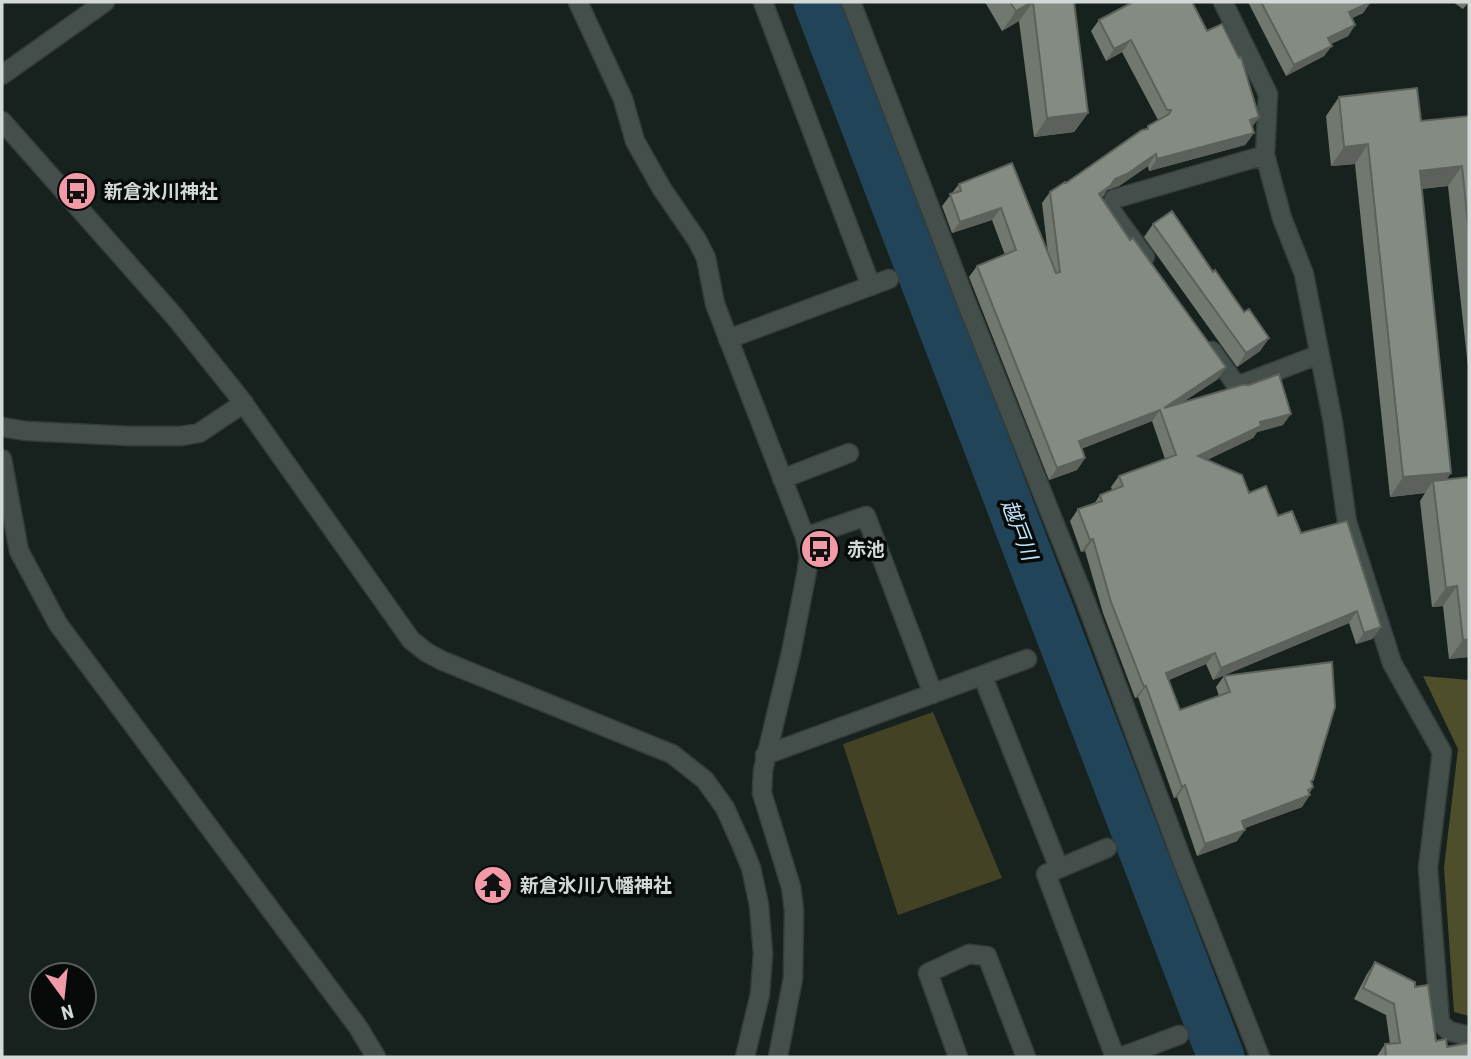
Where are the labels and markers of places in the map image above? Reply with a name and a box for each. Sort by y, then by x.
bus stop icon: 新倉氷川神社 [56,170,98,212]
place label: 新倉氷川神社 [104,180,218,203]
bus stop icon: 赤池 [799,528,841,570]
place label: 赤池 [847,538,885,561]
temple icon: 新倉氷川八幡神社 [472,864,514,906]
place label: 新倉氷川八幡神社 [520,874,672,897]

